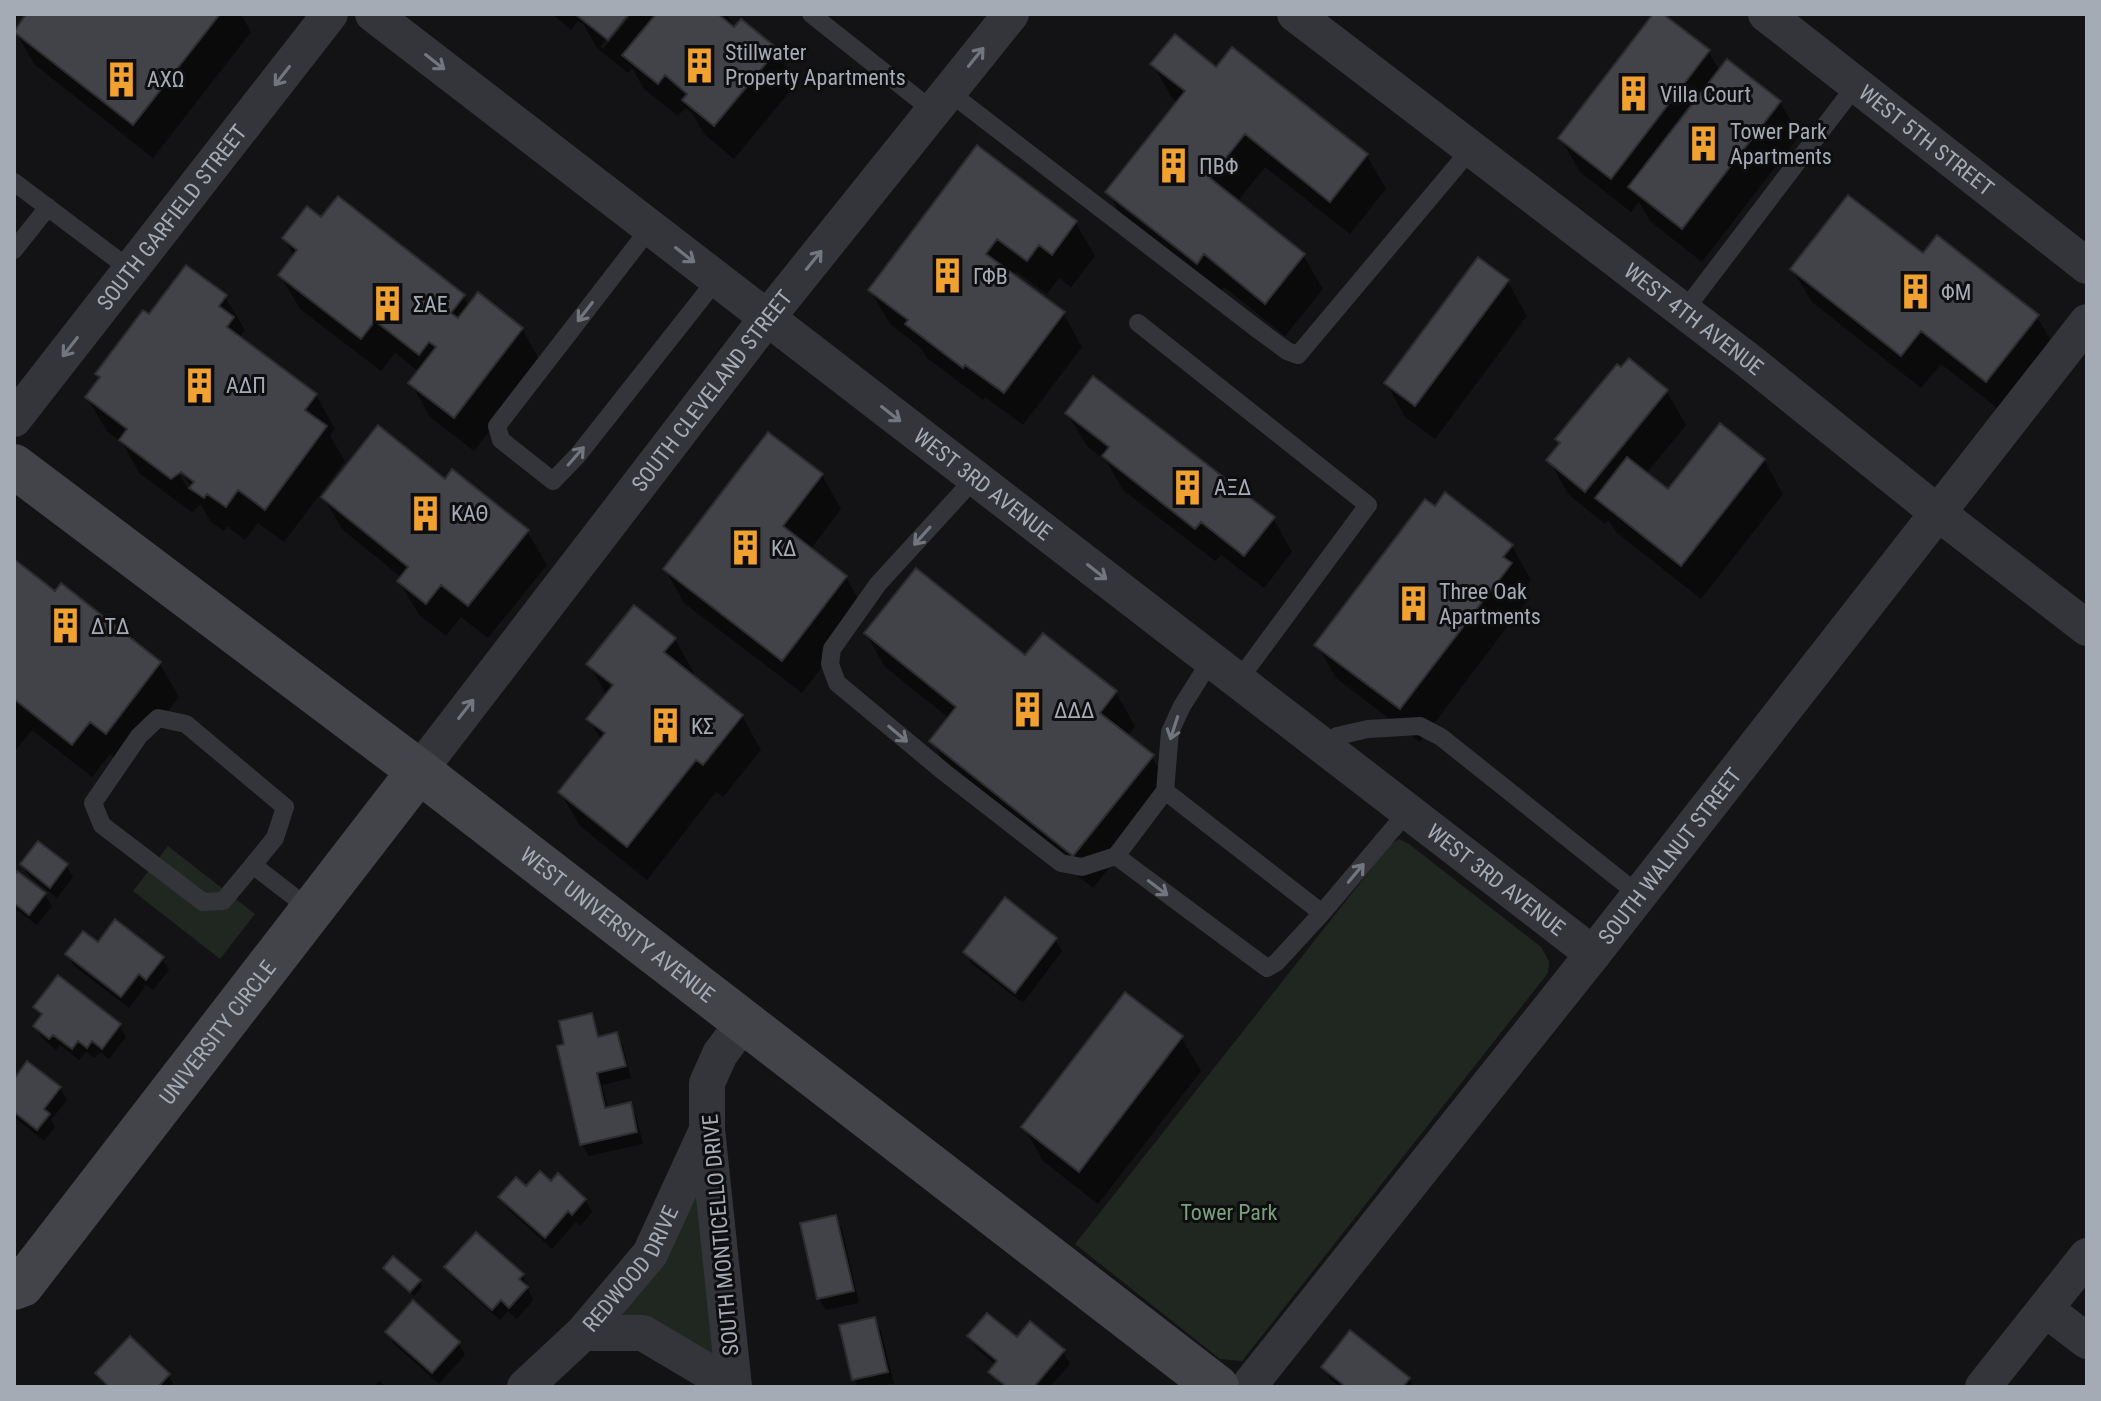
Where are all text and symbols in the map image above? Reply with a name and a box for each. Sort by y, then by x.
place label: Stillwater Property Apartments [725,40,906,90]
building icon: Stillwater Property Apartments [680,46,718,84]
one-way arrow [968,47,985,68]
one-way arrow [424,53,445,70]
building icon: ΑΧΩ [102,60,140,98]
one-way arrow [273,64,290,86]
place label: ΑΧΩ [147,67,185,92]
building icon: Villa Court [1615,75,1653,113]
street label: WEST 5TH STREET [1854,80,1999,201]
place label: Villa Court [1660,82,1751,107]
place label: Tower Park Apartments [1730,119,1832,169]
street label: SOUTH GARFIELD STREET [92,120,252,315]
building icon: Tower Park Apartments [1685,125,1723,163]
building icon: ΠΒΦ [1154,147,1192,185]
place label: ΠΒΦ [1199,154,1238,179]
one-way arrow [674,246,695,264]
one-way arrow [805,250,823,271]
building icon: ΓΦΒ [928,257,966,295]
street label: WEST 4TH AVENUE [1619,258,1768,380]
place label: ΓΦΒ [973,264,1008,289]
building icon: ΦΜ [1896,273,1934,311]
place label: ΦΜ [1941,280,1971,305]
building icon: ΣAE [368,285,406,323]
street label: SOUTH CLEVELAND STREET [627,285,797,496]
place label: ΣAE [413,292,448,317]
one-way arrow [577,301,594,322]
one-way arrow [62,336,79,357]
building icon: ΑΔΠ [181,366,219,404]
place label: ΑΔΠ [226,373,266,398]
one-way arrow [880,405,901,422]
street label: WEST 3RD AVENUE [909,423,1057,545]
one-way arrow [567,446,585,466]
building icon: ΑΞΔ [1169,468,1207,506]
place label: ΑΞΔ [1214,475,1251,500]
building icon: ΚΑΘ [406,494,444,532]
place label: ΚΑΘ [451,501,489,526]
one-way arrow [913,526,932,546]
building icon: ΚΔ [726,529,764,567]
place label: ΚΔ [771,536,797,561]
one-way arrow [1086,564,1107,581]
place label: Three Oak Apartments [1439,579,1541,629]
building icon: Three Oak Apartments [1394,585,1432,623]
building icon: ΔTΔ [46,607,84,645]
place label: ΔTΔ [91,614,130,639]
building icon: ΔΔΔ [1009,691,1047,729]
place label: ΔΔΔ [1054,698,1095,723]
one-way arrow [458,699,475,720]
building icon: KΣ [646,707,684,745]
place label: KΣ [691,714,714,739]
one-way arrow [1165,715,1180,740]
one-way arrow [887,725,908,743]
street label: SOUTH WALNUT STREET [1593,763,1747,949]
street label: WEST 3RD AVENUE [1422,819,1570,941]
street label: WEST UNIVERSITY AVENUE [515,842,719,1008]
one-way arrow [1347,863,1365,883]
one-way arrow [1147,879,1169,896]
street label: UNIVERSITY CIRCLE [154,956,281,1109]
street label: SOUTH MONTICELLO DRIVE [697,1113,744,1357]
park label: Tower Park [1180,1200,1278,1225]
street label: REDWOOD DRIVE [578,1202,683,1337]

